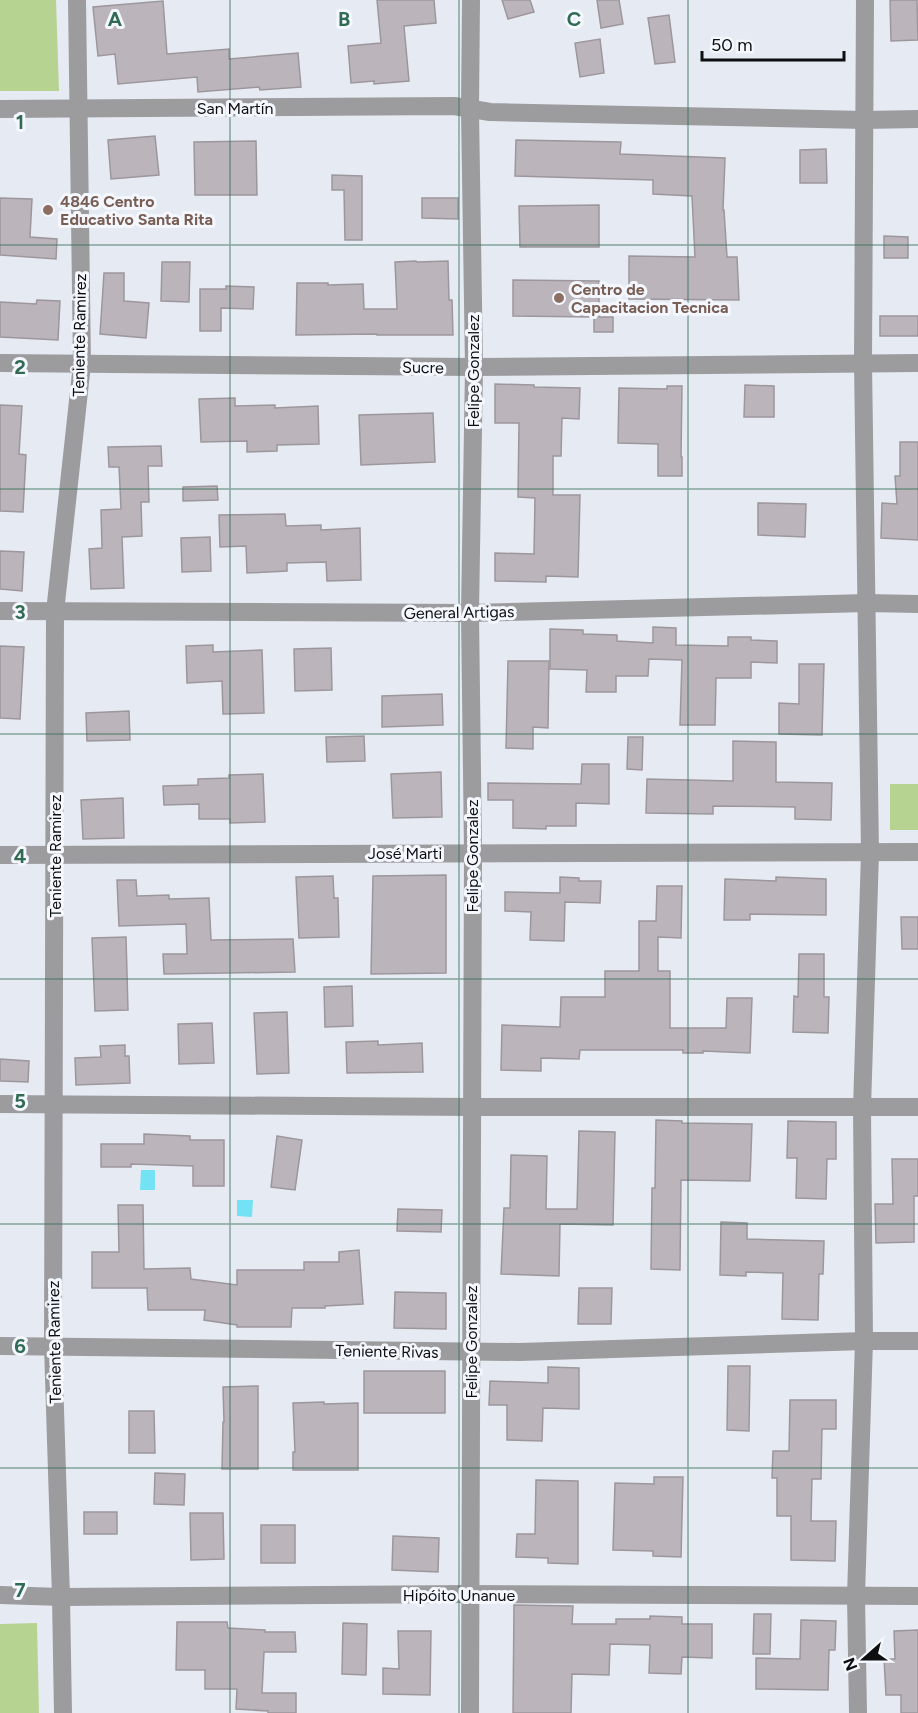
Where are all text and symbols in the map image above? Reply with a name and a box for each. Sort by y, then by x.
text: A [108,7,123,31]
text: B [338,7,350,31]
text: C [567,7,581,31]
scale bar [702,24,844,62]
text: 50 m [711,34,753,56]
street label: San Martín [197,99,273,118]
text: 1 [16,110,24,134]
place label: 4846 Centro Educativo Santa Rita [60,192,213,229]
marker: 4846 Centro Educativo Santa Rita [41,203,55,217]
street label: Teniente Ramirez [69,273,90,397]
place label: Centro de Capacitacion Tecnica [571,280,729,317]
marker: Centro de Capacitacion Tecnica [552,291,566,305]
street label: Felipe Gonzalez [464,314,483,428]
text: 2 [14,355,26,379]
street label: Sucre [402,358,444,377]
text: 3 [14,600,26,624]
street label: General Artigas [404,602,514,623]
street label: Teniente Ramirez [46,794,65,918]
street label: Felipe Gonzalez [463,799,482,913]
text: 4 [14,844,27,868]
street label: José Marti [368,844,442,863]
text: 5 [14,1089,26,1113]
street label: Teniente Ramirez [44,1280,65,1404]
street label: Felipe Gonzalez [462,1285,481,1399]
text: 6 [14,1334,26,1358]
street label: Teniente Rivas [335,1341,439,1362]
text: 7 [14,1578,26,1602]
street label: Hipóito Unanue [403,1586,515,1605]
north arrow [834,1629,894,1689]
text: N [839,1655,862,1673]

